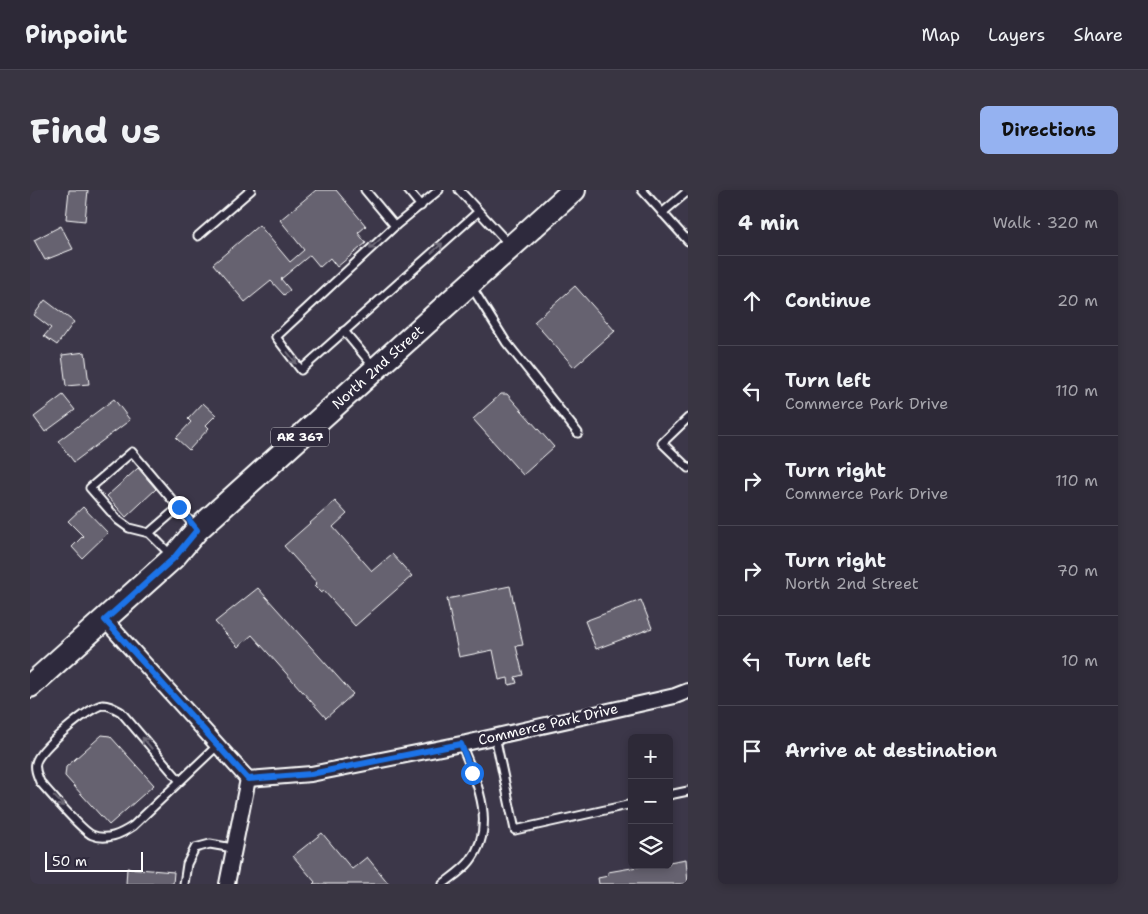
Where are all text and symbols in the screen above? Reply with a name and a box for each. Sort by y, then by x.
text: Pinpoint [25,19,127,51]
text: Map [922,23,960,47]
text: Layers [988,23,1045,47]
text: Share [1073,23,1123,47]
button: Directions [980,106,1118,154]
text: Find us [30,107,161,154]
text: 4 min [738,209,799,237]
text: Walk · 320 m [993,212,1098,233]
one-way arrow [369,238,381,250]
one-way arrow [431,242,444,254]
icon: ahead [738,287,766,315]
text: Continue [785,288,871,313]
text: 20 m [1057,290,1098,311]
street label: North 2nd Street [328,321,427,413]
one-way arrow [286,351,297,364]
text: Turn left [785,368,871,393]
icon: left [738,377,766,405]
text: 110 m [1055,380,1098,401]
text: Commerce Park Drive [785,393,948,414]
road number: AR 367 [271,428,329,446]
text: Turn right [785,458,886,483]
icon: right [738,467,766,495]
text: 110 m [1055,470,1098,491]
text: Commerce Park Drive [785,483,948,504]
route end [168,496,191,519]
text: Turn right [785,548,886,573]
icon: right [738,557,766,585]
text: 70 m [1057,560,1098,581]
text: North 2nd Street [785,573,919,594]
icon: left [738,647,766,675]
text: Turn left [785,648,871,673]
text: 10 m [1061,650,1098,671]
street label: Commerce Park Drive [476,699,620,749]
map controls [628,734,673,869]
button: + [628,734,673,779]
one-way arrow [142,736,153,749]
icon: arrive [738,737,766,765]
text: Arrive at destination [785,738,997,763]
route start [461,762,484,785]
button: − [628,779,673,824]
one-way arrow [52,795,64,807]
button: layers [628,824,673,869]
scale bar [45,849,142,872]
text: 50 m [52,852,87,870]

